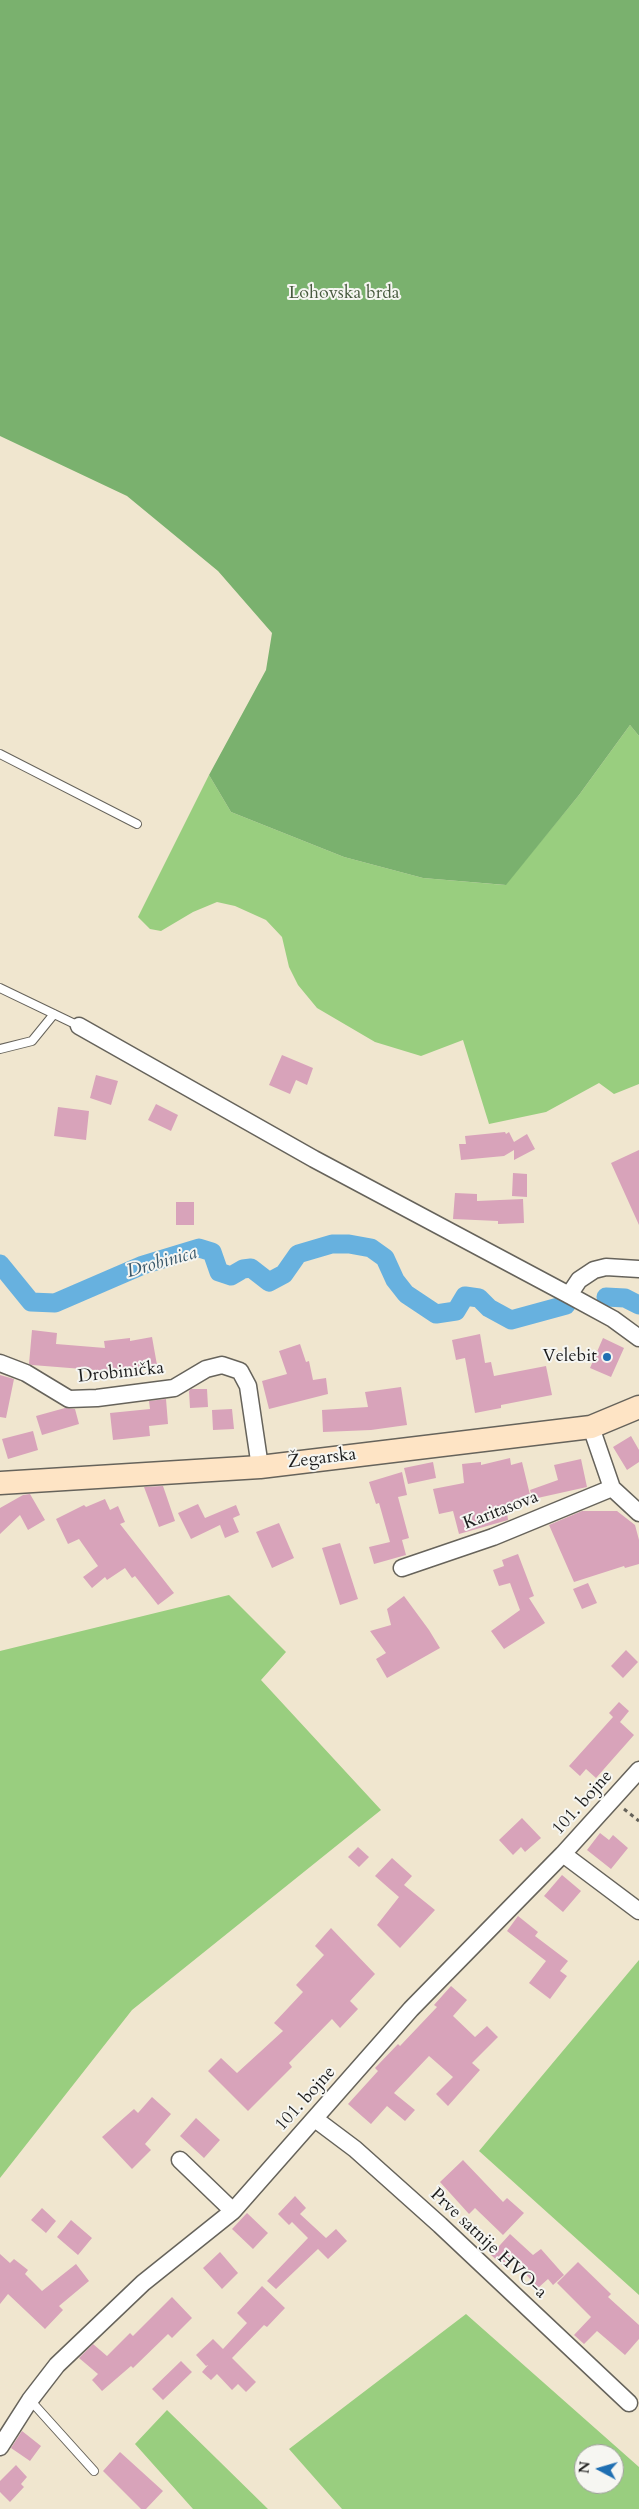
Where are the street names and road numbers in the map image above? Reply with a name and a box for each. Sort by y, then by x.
street label: Drobinička [77,1358,165,1388]
street label: Žegarska [287,1444,357,1474]
street label: Karitasova [460,1487,542,1535]
street label: 101. bojne [548,1766,618,1840]
street label: 101. bojne [271,2062,341,2136]
street label: Prve satnije HVO-a [425,2184,551,2304]

